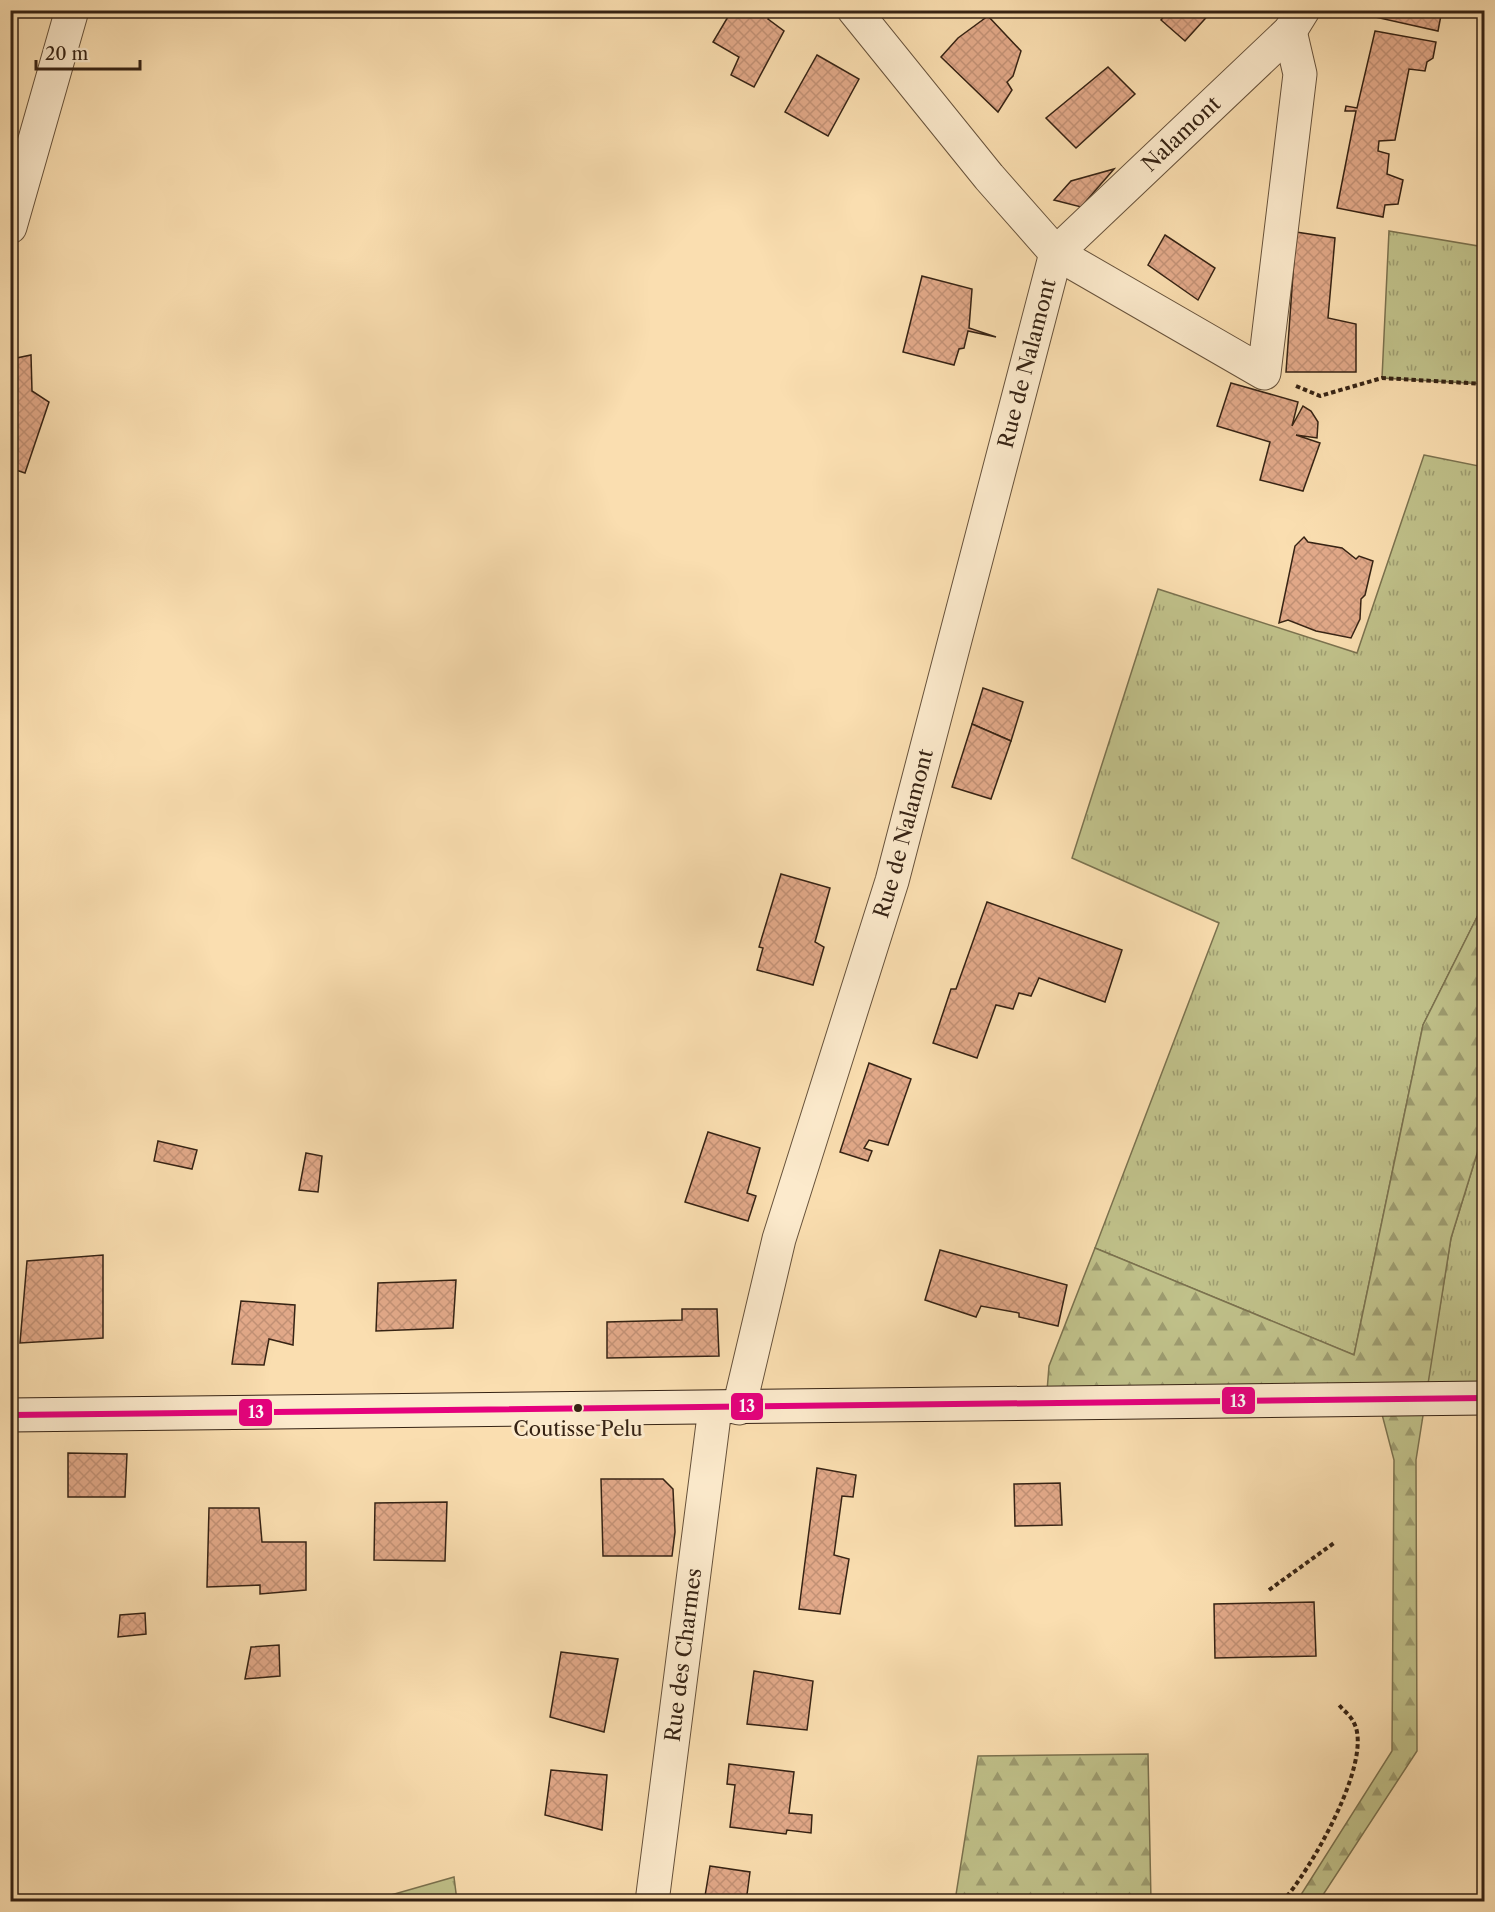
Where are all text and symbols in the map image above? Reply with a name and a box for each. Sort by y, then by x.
scale bar [36,33,140,71]
text: 20 m [45,43,89,65]
street label: Nalamont [1137,90,1226,177]
street label: Rue de Nalamont [993,275,1061,451]
street label: Rue de Nalamont [868,746,938,921]
line badge: 13 [1221,1386,1256,1415]
text: 13 [1230,1391,1246,1411]
line badge: 13 [730,1392,764,1421]
text: 13 [739,1396,755,1416]
line badge: 13 [238,1398,273,1427]
text: 13 [248,1402,264,1422]
marker: Coutisse Pelu [572,1402,584,1414]
place label: Coutisse Pelu [513,1417,643,1441]
street label: Rue des Charmes [660,1567,706,1743]

